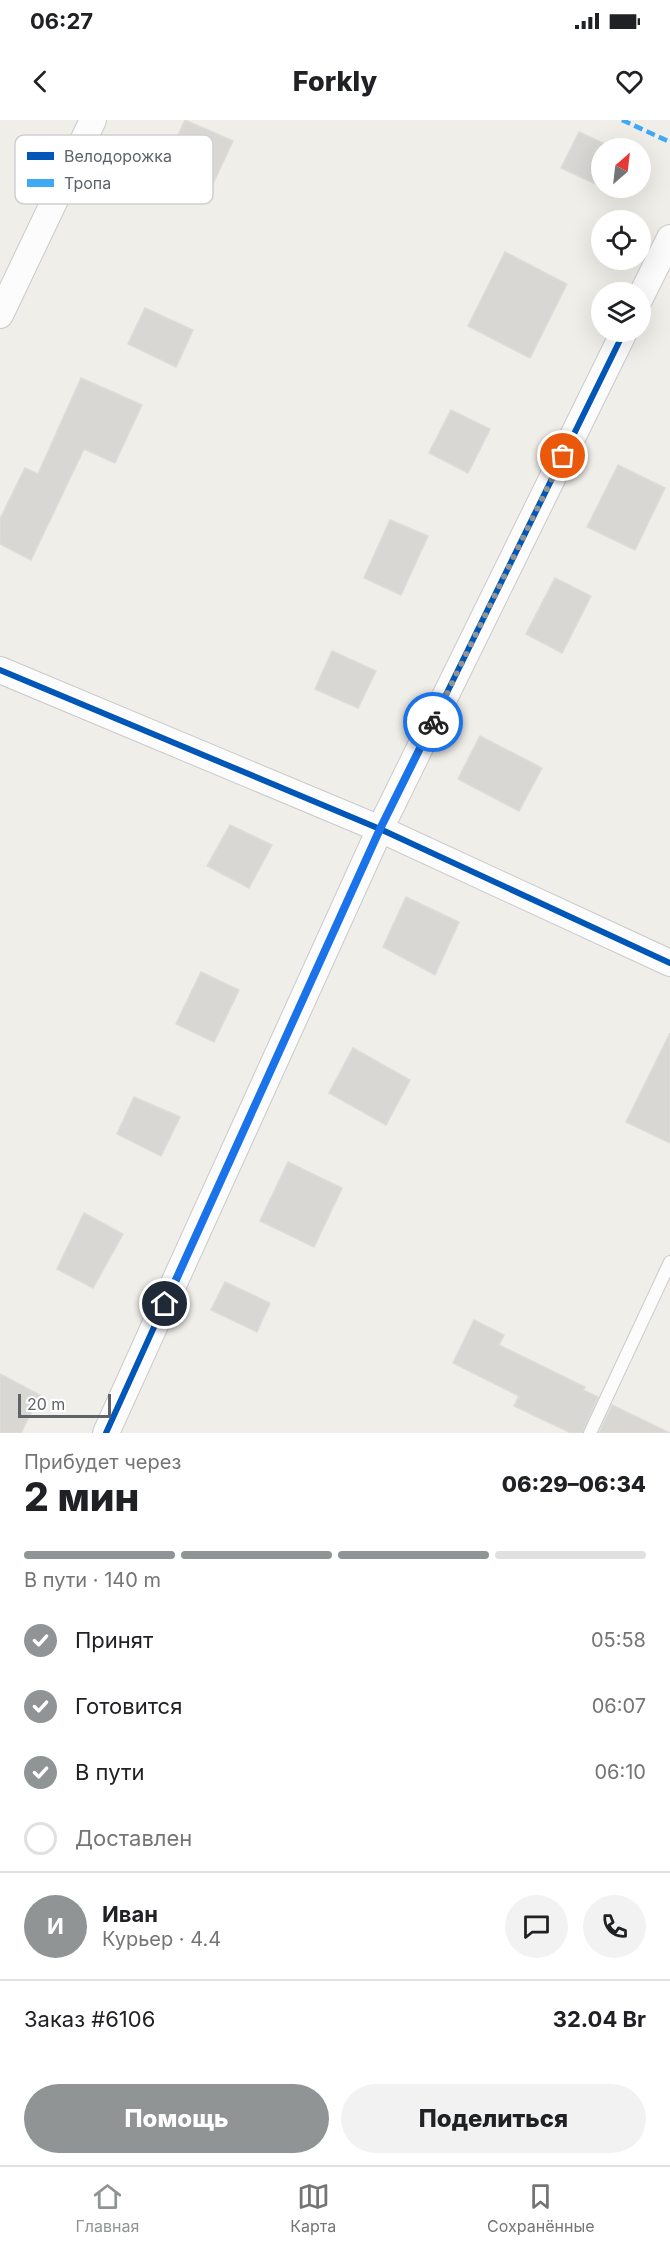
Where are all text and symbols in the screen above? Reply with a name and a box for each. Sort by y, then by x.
text: 06:27 [30,8,93,34]
icon: back [24,65,57,98]
text: Forkly [293,65,377,98]
icon: heart [613,65,646,98]
legend [15,135,213,204]
north arrow [591,138,651,198]
map controls [591,138,651,342]
text: Велодорожка [64,146,172,166]
text: Тропа [64,173,111,193]
button: locate [591,210,651,270]
button: layers [591,282,651,342]
pin [537,430,588,481]
icon: bag [546,439,579,472]
courier [403,692,463,752]
icon: bike [417,706,450,739]
pin [139,1278,190,1329]
icon: home [148,1287,181,1320]
scale bar [18,1391,111,1418]
text: 20 m [27,1394,65,1414]
text: Прибудет через [24,1450,181,1474]
text: 06:29–06:34 [502,1471,646,1497]
text: 2 мин [24,1473,139,1520]
text: В пути · 140 m [24,1568,161,1592]
icon: check [24,1624,57,1657]
text: Принят [75,1627,153,1653]
text: 05:58 [591,1628,646,1652]
icon: check [24,1690,57,1723]
text: Готовится [75,1693,182,1719]
text: 06:07 [592,1694,646,1718]
icon: check [24,1756,57,1789]
text: В пути [75,1759,144,1785]
text: 06:10 [594,1760,646,1784]
text: Доставлен [75,1825,192,1851]
button: chat [505,1895,568,1958]
button: phone [583,1895,646,1958]
text: Иван [102,1901,158,1927]
text: И [47,1913,64,1939]
text: Курьер · 4.4 [102,1927,221,1951]
text: Заказ #6106 [24,2006,155,2032]
text: 32.04 Br [553,2006,646,2032]
button: Помощь [24,2084,329,2153]
button: Поделиться [341,2084,646,2153]
tab: Главная [75,2180,139,2236]
tab: Карта [290,2180,336,2236]
tab: Сохранённые [487,2180,595,2236]

